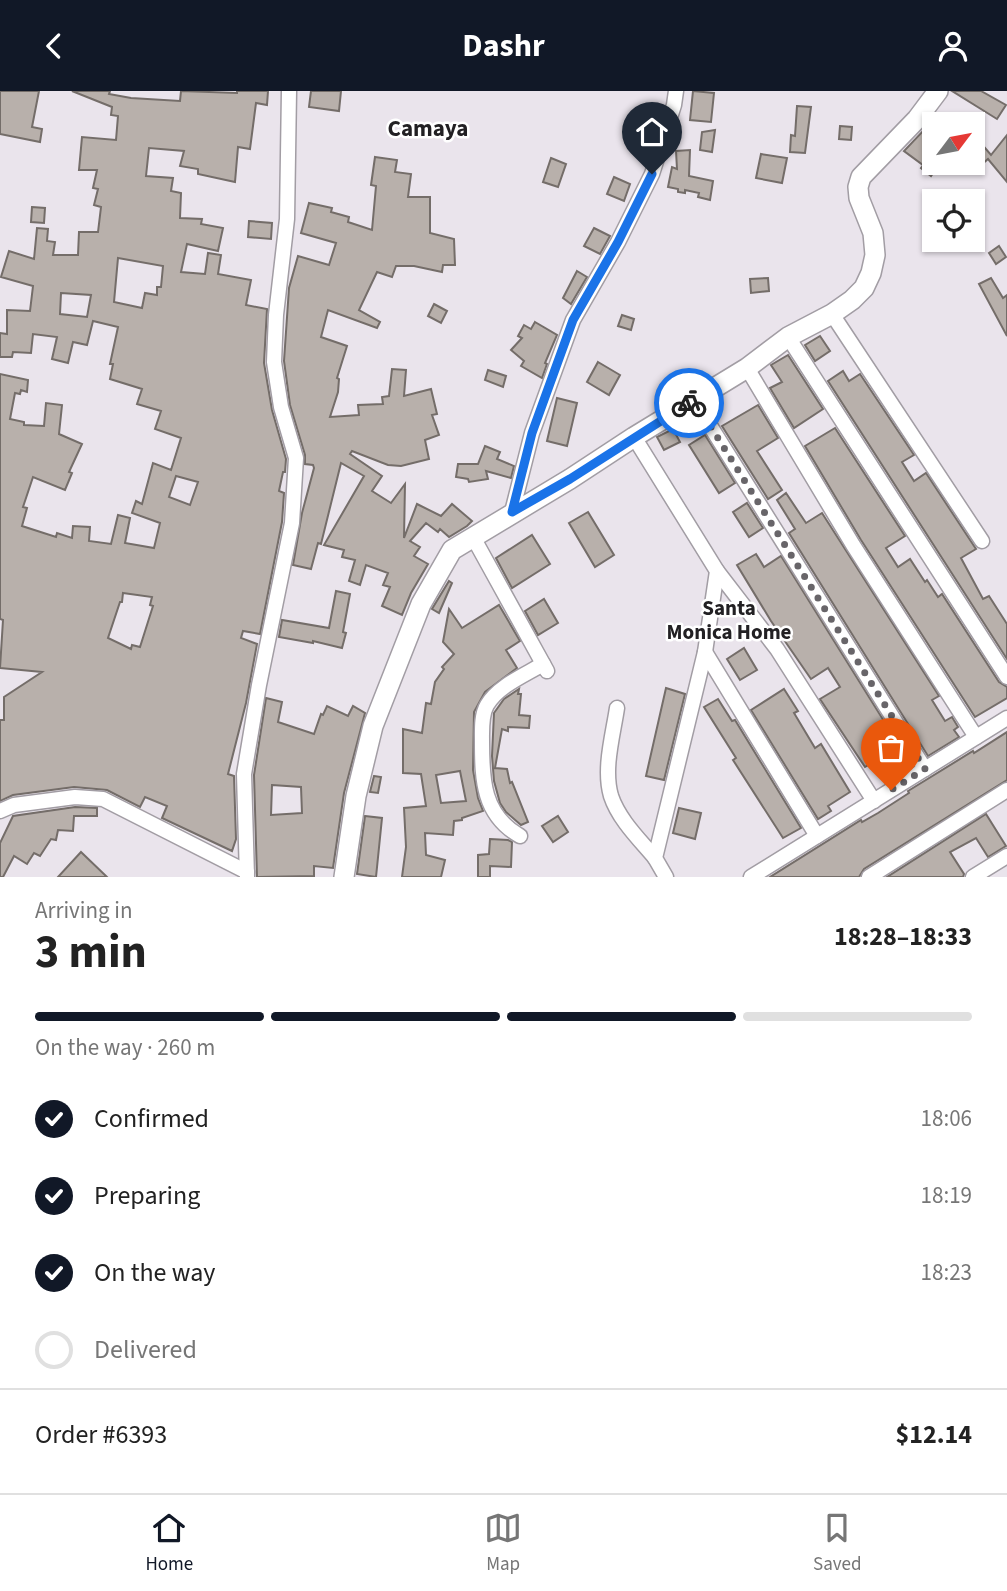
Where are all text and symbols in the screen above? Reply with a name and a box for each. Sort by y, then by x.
text: Dashr [462,23,545,69]
icon: back [35,27,73,65]
icon: person [934,27,972,65]
pin [622,102,682,174]
district label: Camaya [388,112,468,145]
north arrow [922,112,985,175]
map controls [922,112,985,252]
icon: home [633,113,671,151]
button: locate [922,189,985,252]
courier [654,368,724,438]
icon: bike [670,384,708,422]
district label: Santa Monica Home [666,593,792,647]
pin [861,718,921,790]
icon: bag [872,729,910,767]
text: Arriving in [35,894,133,927]
text: 18:28–18:33 [834,918,972,955]
text: 3 min [35,920,147,985]
text: On the way · 260 m [35,1031,215,1064]
icon: check [35,1100,73,1138]
text: Confirmed [94,1100,209,1137]
text: 18:06 [921,1102,972,1135]
icon: check [35,1177,73,1215]
text: Preparing [94,1177,200,1214]
text: 18:19 [921,1179,972,1212]
icon: check [35,1254,73,1292]
text: On the way [94,1254,215,1291]
text: 18:23 [921,1256,972,1289]
text: Delivered [94,1331,197,1368]
text: Order #6393 [35,1416,167,1453]
text: $12.14 [896,1416,972,1453]
tab: Home [145,1509,193,1578]
tab: Map [484,1509,522,1578]
tab: Saved [813,1509,862,1578]

